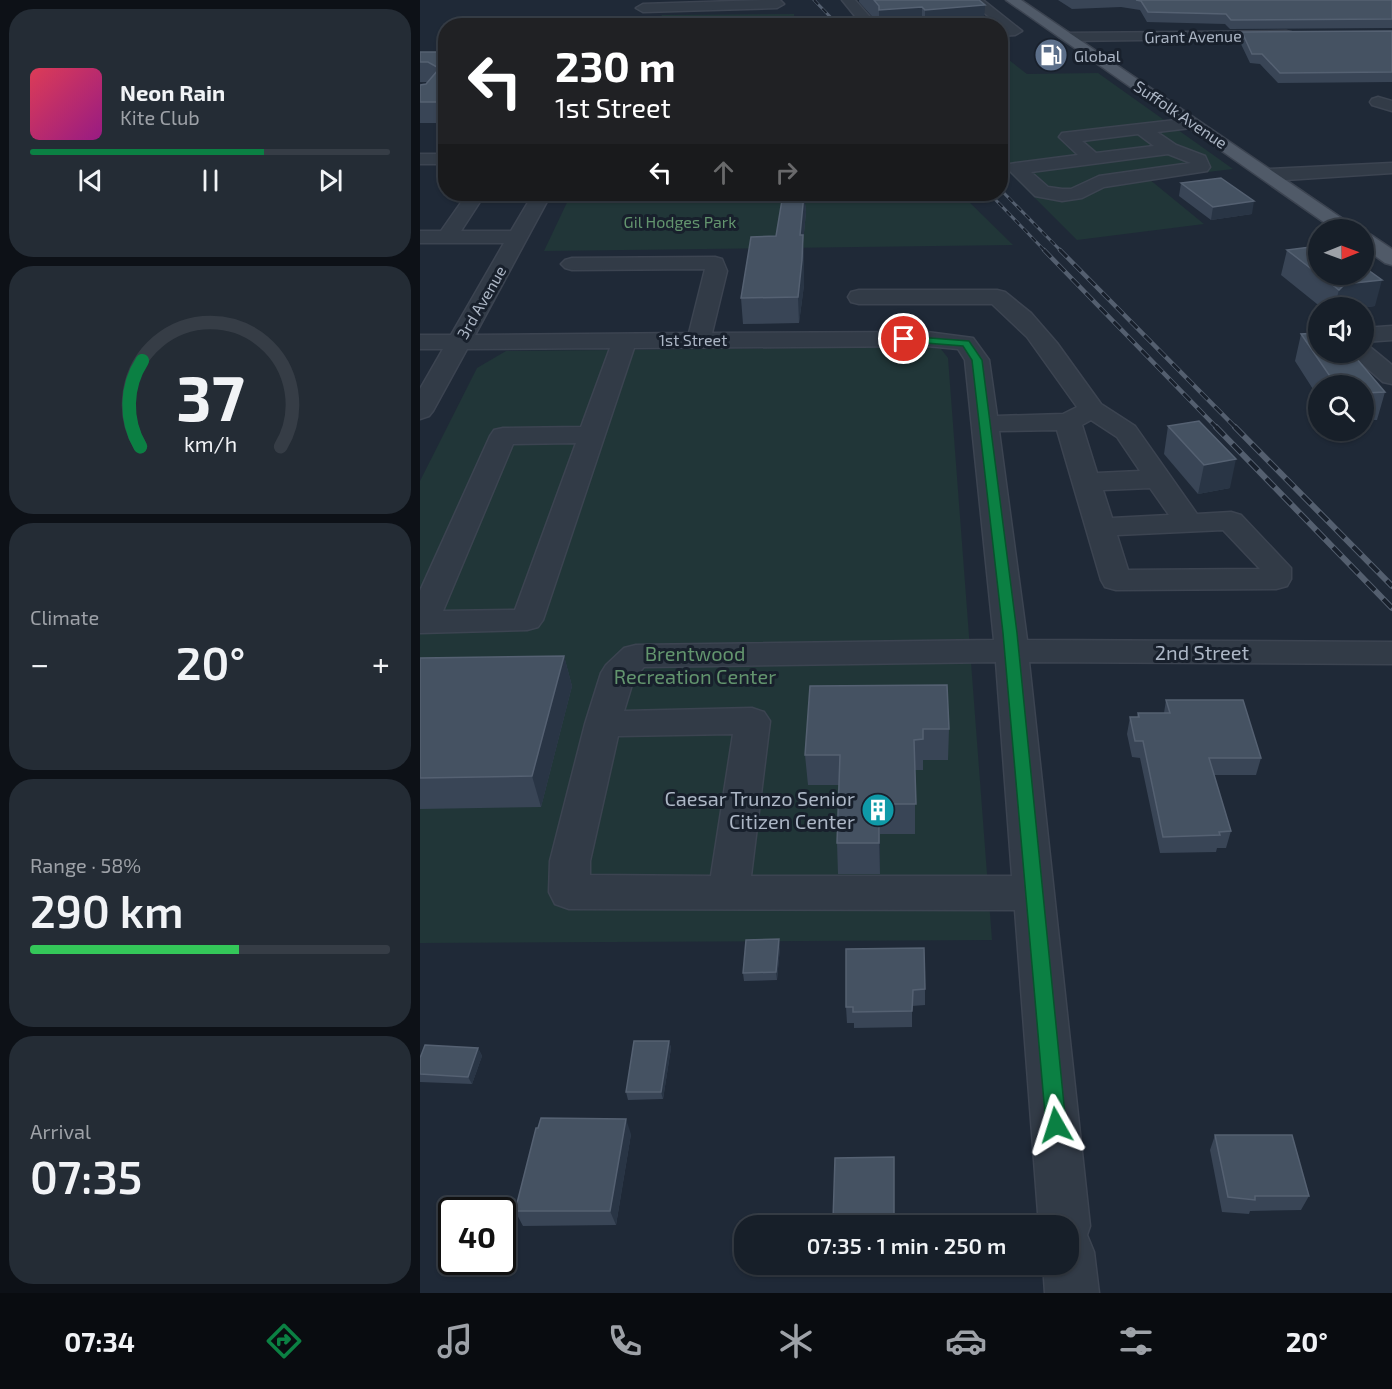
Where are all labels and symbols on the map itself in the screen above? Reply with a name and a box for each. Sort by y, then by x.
street label: Grant Avenue [1144,26,1242,46]
fuel station icon: Global [1033,37,1069,73]
place label: Global [1074,46,1121,65]
street label: Suffolk Avenue [1131,76,1231,152]
park label: Gil Hodges Park [624,212,736,231]
north arrow [1308,219,1374,285]
street label: 3rd Avenue [452,262,510,342]
pin [878,313,929,364]
street label: 1st Street [659,330,727,349]
street label: 2nd Street [1155,640,1250,664]
park label: Brentwood Recreation Center [614,641,776,688]
place label: Caesar Trunzo Senior Citizen Center [664,786,855,833]
building icon: Caesar Trunzo Senior Citizen Center [860,792,896,828]
position arrow [1024,1093,1088,1157]
speed limit sign: 40 [438,1197,516,1275]

